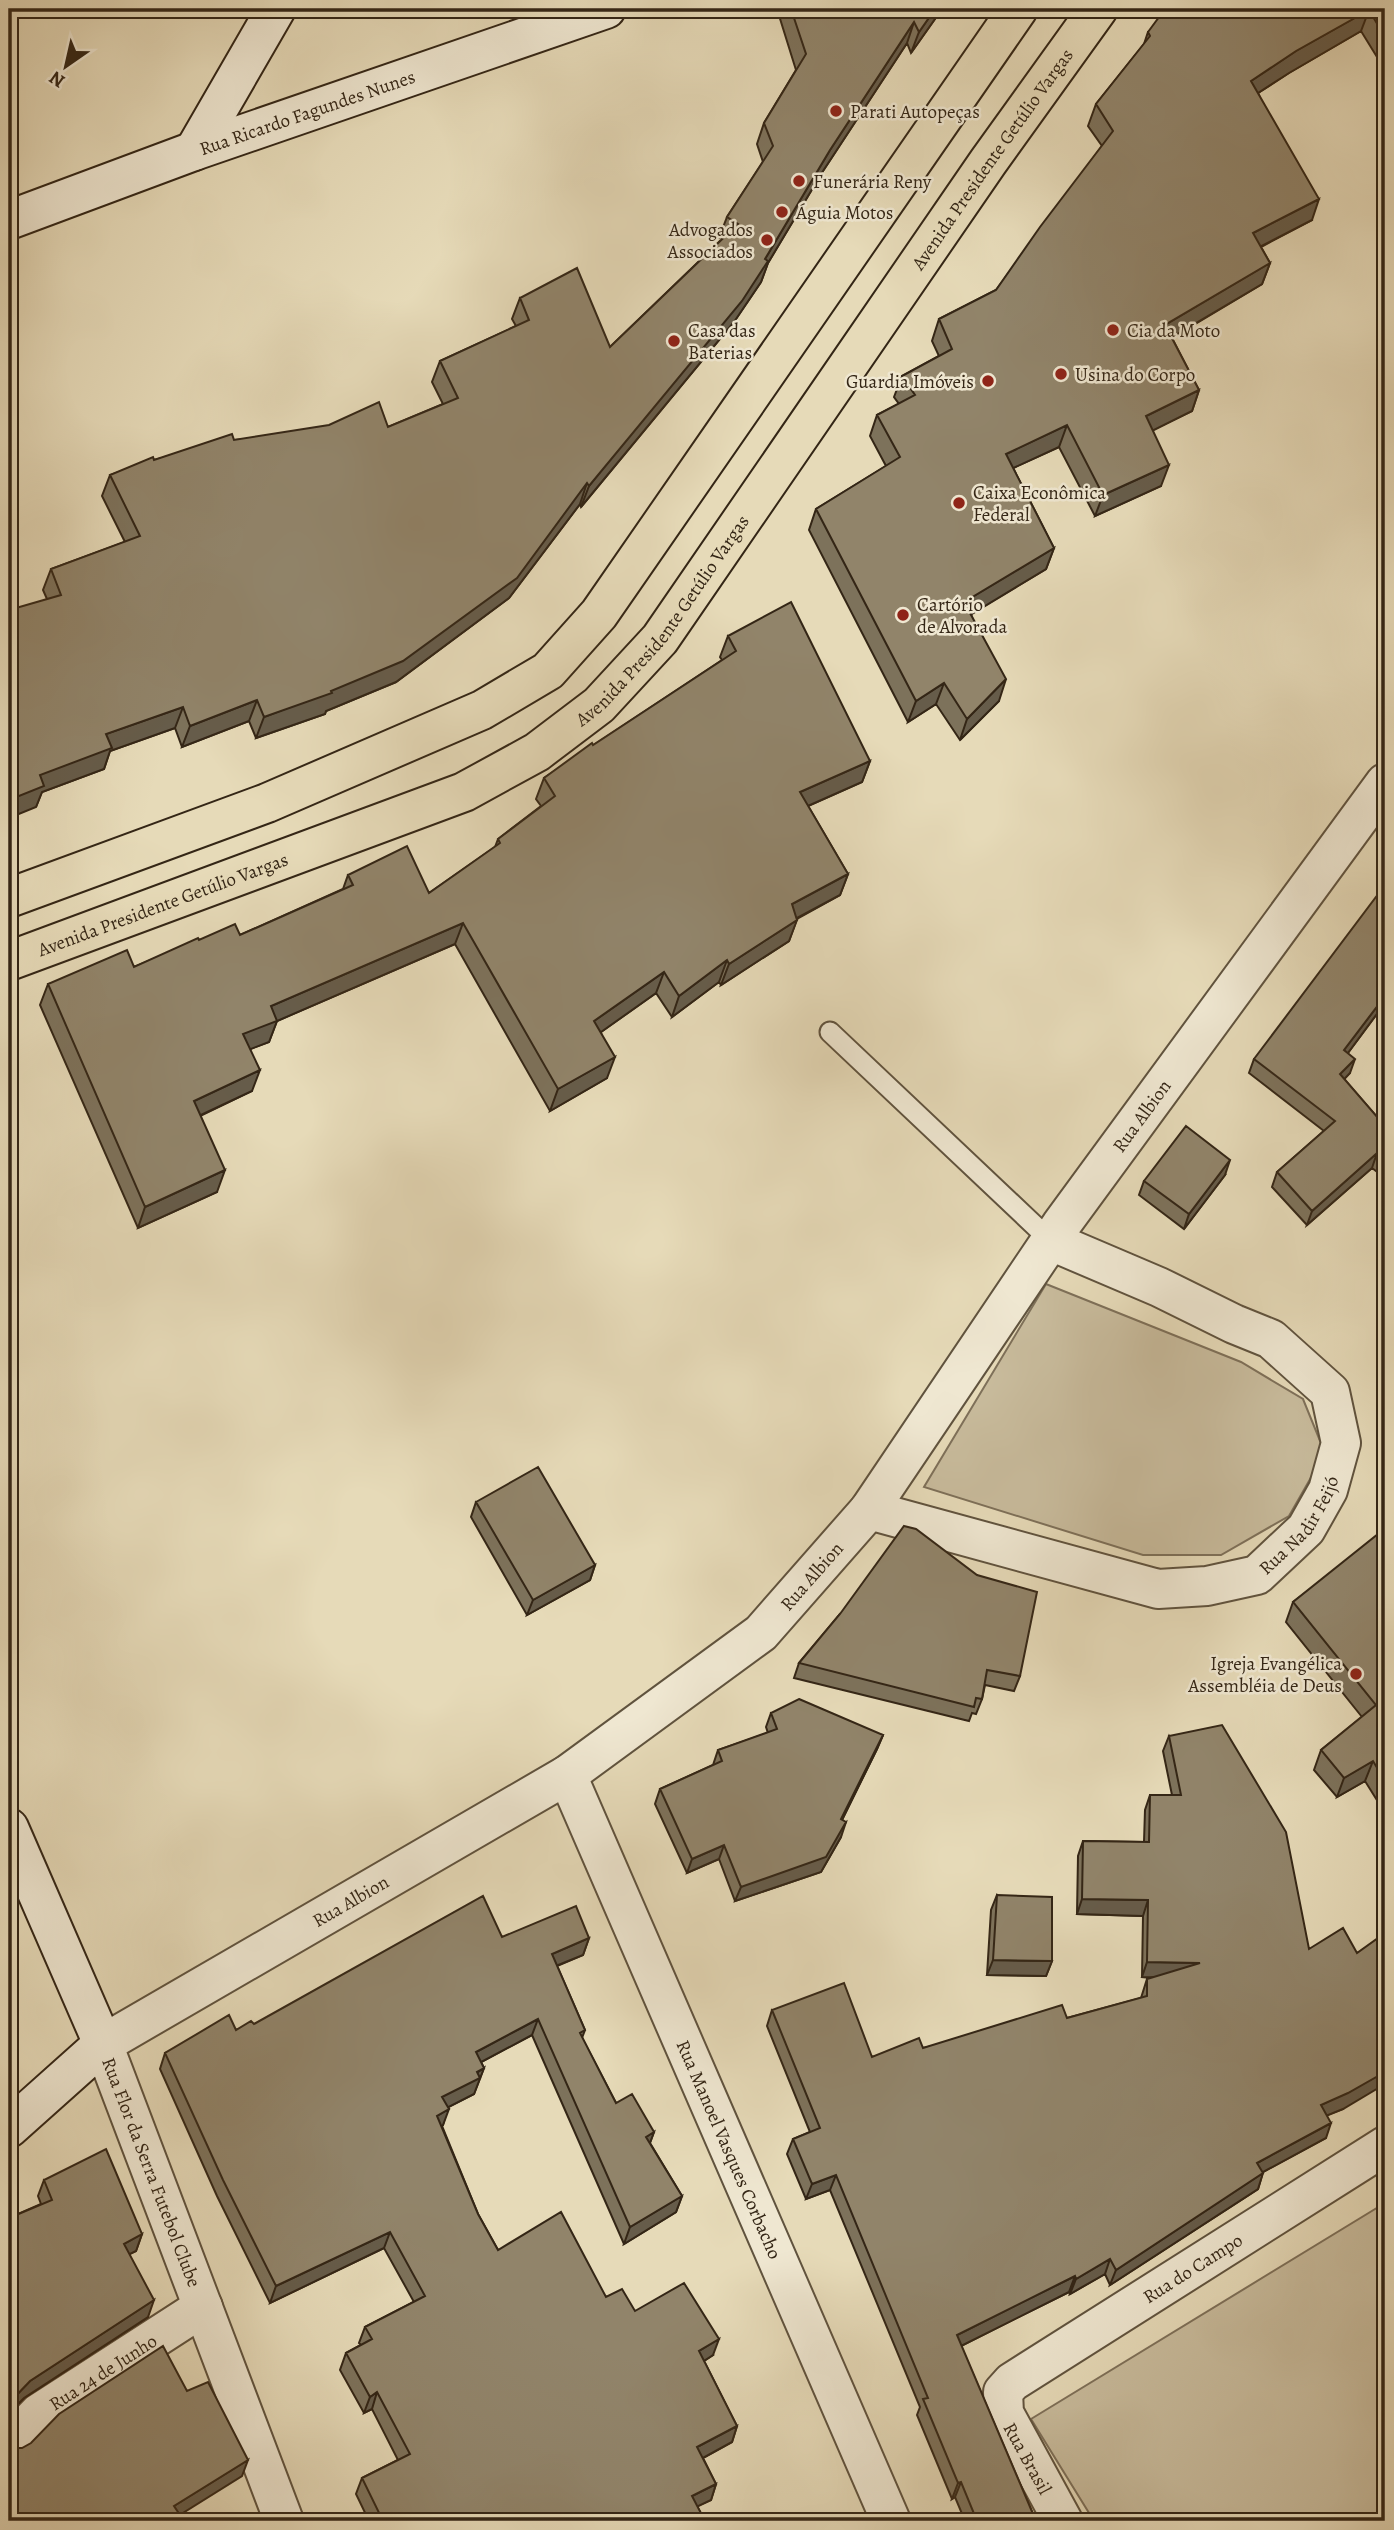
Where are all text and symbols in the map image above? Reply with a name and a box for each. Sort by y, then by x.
north arrow [32,32,102,102]
street label: Avenida Presidente Getúlio Vargas [905,43,1080,276]
street label: Rua Ricardo Fagundes Nunes [196,64,419,162]
text: N [44,65,70,94]
place label: Parati Autopeças [850,99,980,125]
marker: Parati Autopeças [828,103,844,119]
place label: Funerária Reny [813,169,932,195]
marker: Funerária Reny [791,173,807,189]
place label: Águia Motos [795,200,893,226]
marker: Águia Motos [774,204,790,220]
place label: Advogados Associados [667,217,753,265]
marker: Advogados Associados [759,232,775,248]
place label: Casa das Baterias [688,318,756,366]
place label: Cia da Moto [1127,318,1220,344]
marker: Cia da Moto [1105,322,1121,338]
marker: Casa das Baterias [666,333,682,349]
place label: Usina do Corpo [1075,362,1195,388]
marker: Usina do Corpo [1053,366,1069,382]
place label: Guardia Imóveis [846,369,974,395]
marker: Guardia Imóveis [980,373,996,389]
place label: Caixa Econômica Federal [973,480,1106,528]
marker: Caixa Econômica Federal [951,495,967,511]
street label: Avenida Presidente Getúlio Vargas [569,510,756,733]
place label: Cartório de Alvorada [917,592,1008,640]
marker: Cartório de Alvorada [895,607,911,623]
street label: Avenida Presidente Getúlio Vargas [33,846,292,964]
street label: Rua Albion [1107,1074,1177,1158]
street label: Rua Nadir Feijó [1253,1473,1345,1581]
street label: Rua Albion [774,1536,849,1617]
place label: Igreja Evangélica Assembléia de Deus [1187,1651,1342,1699]
marker: Igreja Evangélica Assembléia de Deus [1348,1666,1364,1682]
street label: Rua Albion [308,1869,394,1934]
street label: Rua Manoel Vasques Corbacho [670,2036,788,2263]
street label: Rua Flor da Serra Futebol Clube [95,2054,207,2291]
street label: Rua do Campo [1138,2227,1248,2310]
street label: Rua 24 de Junho [44,2328,162,2417]
street label: Rua Brasil [997,2418,1058,2499]

